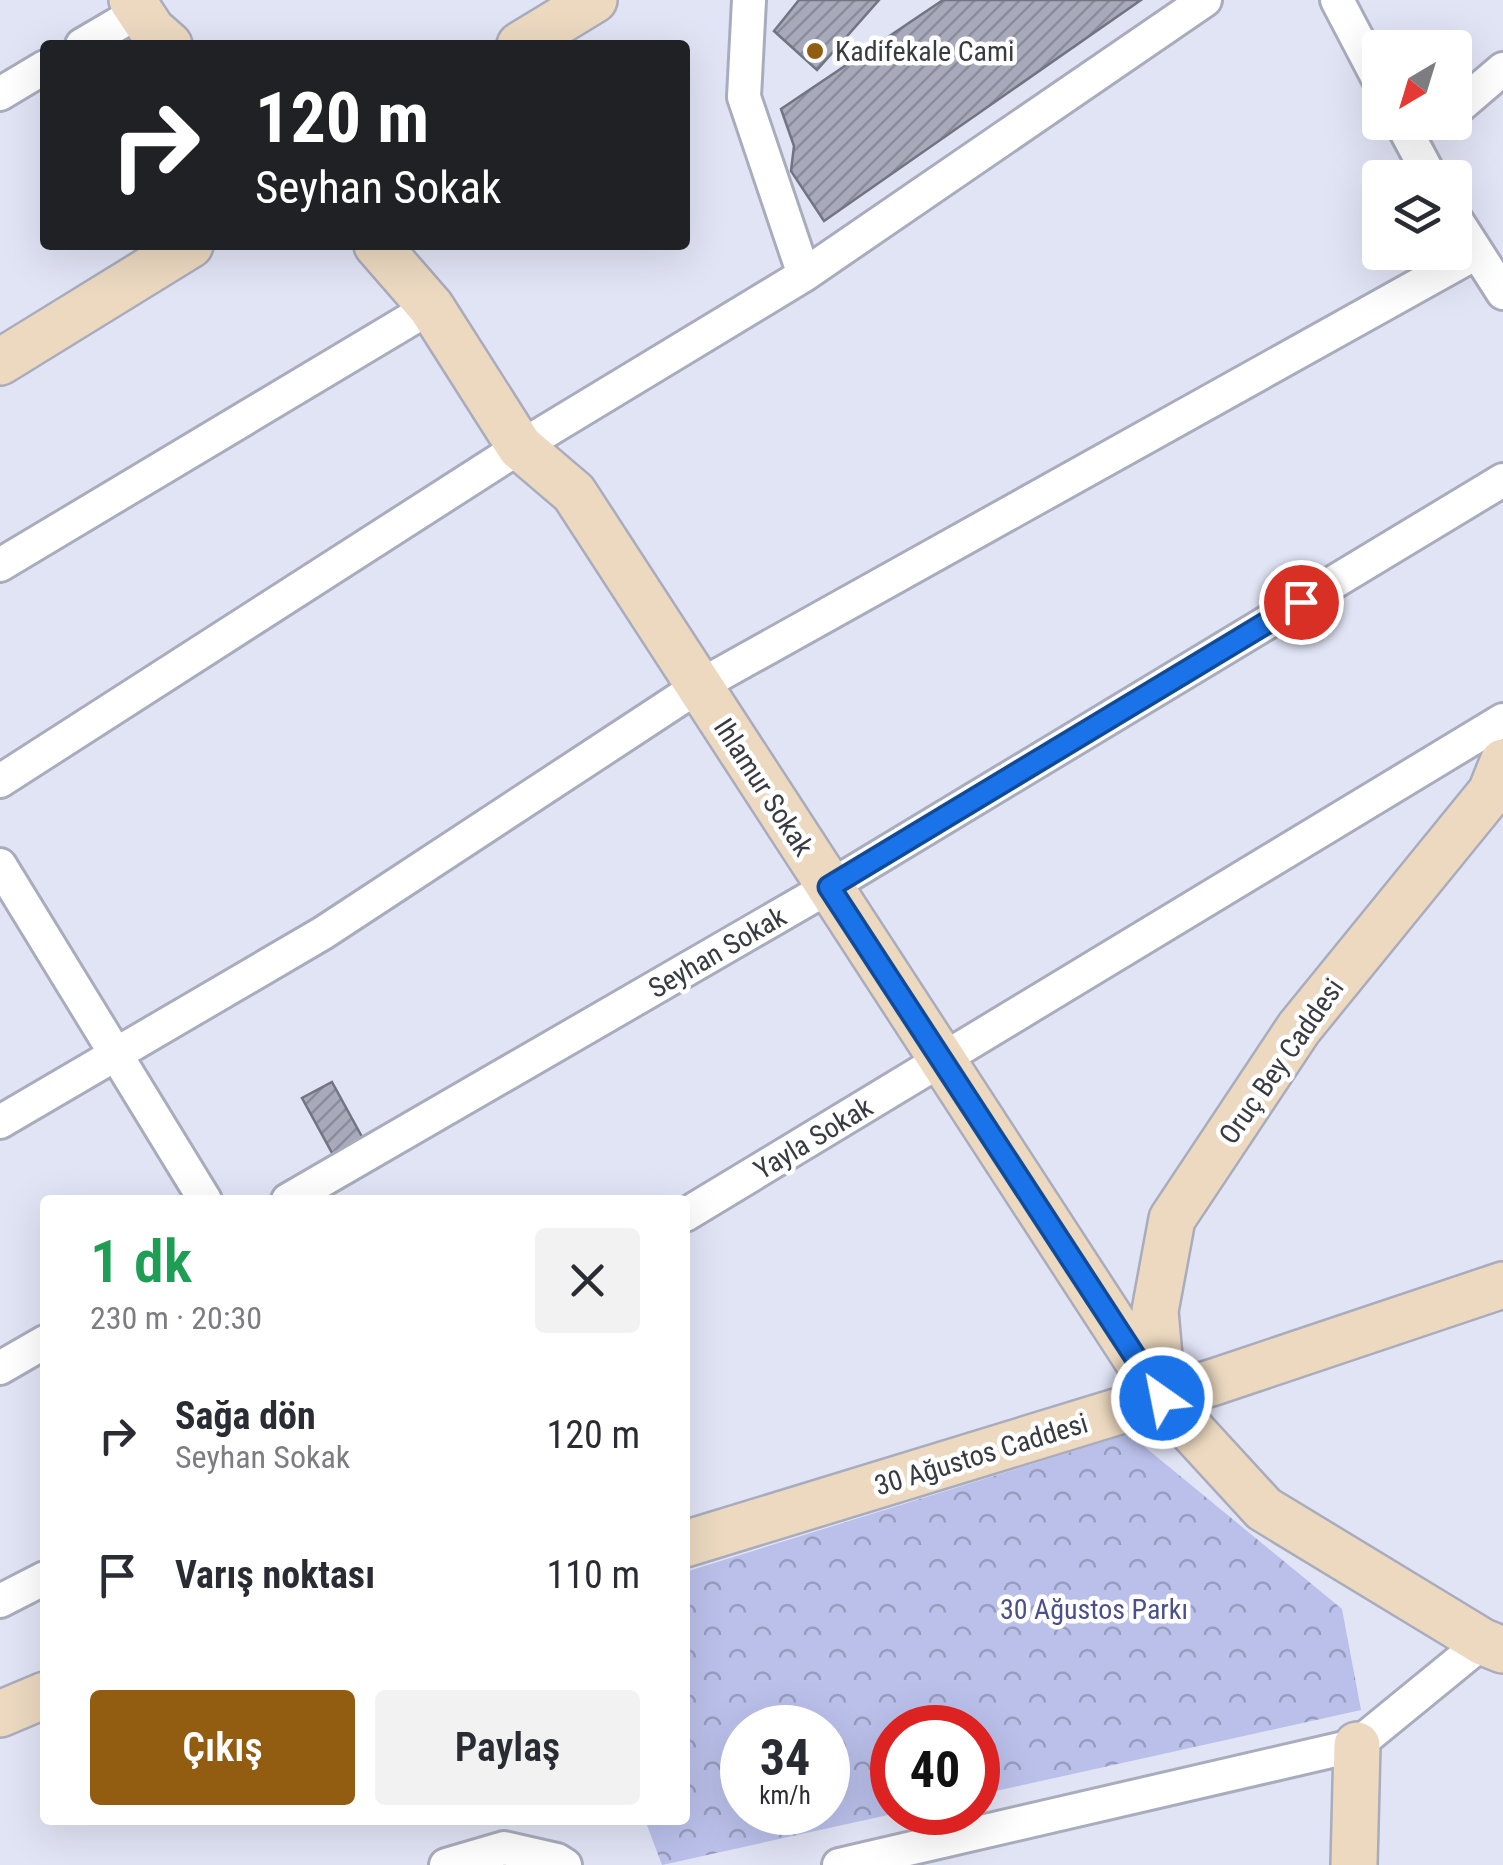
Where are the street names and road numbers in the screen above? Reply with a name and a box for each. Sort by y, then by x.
street label: Ihlamur Sokak [707,712,820,862]
street label: Seyhan Sokak [643,900,792,1005]
street label: Oruç Bey Caddesi [1212,972,1351,1150]
street label: Yayla Sokak [748,1090,879,1187]
street label: 30 Ağustos Caddesi [871,1406,1092,1503]

